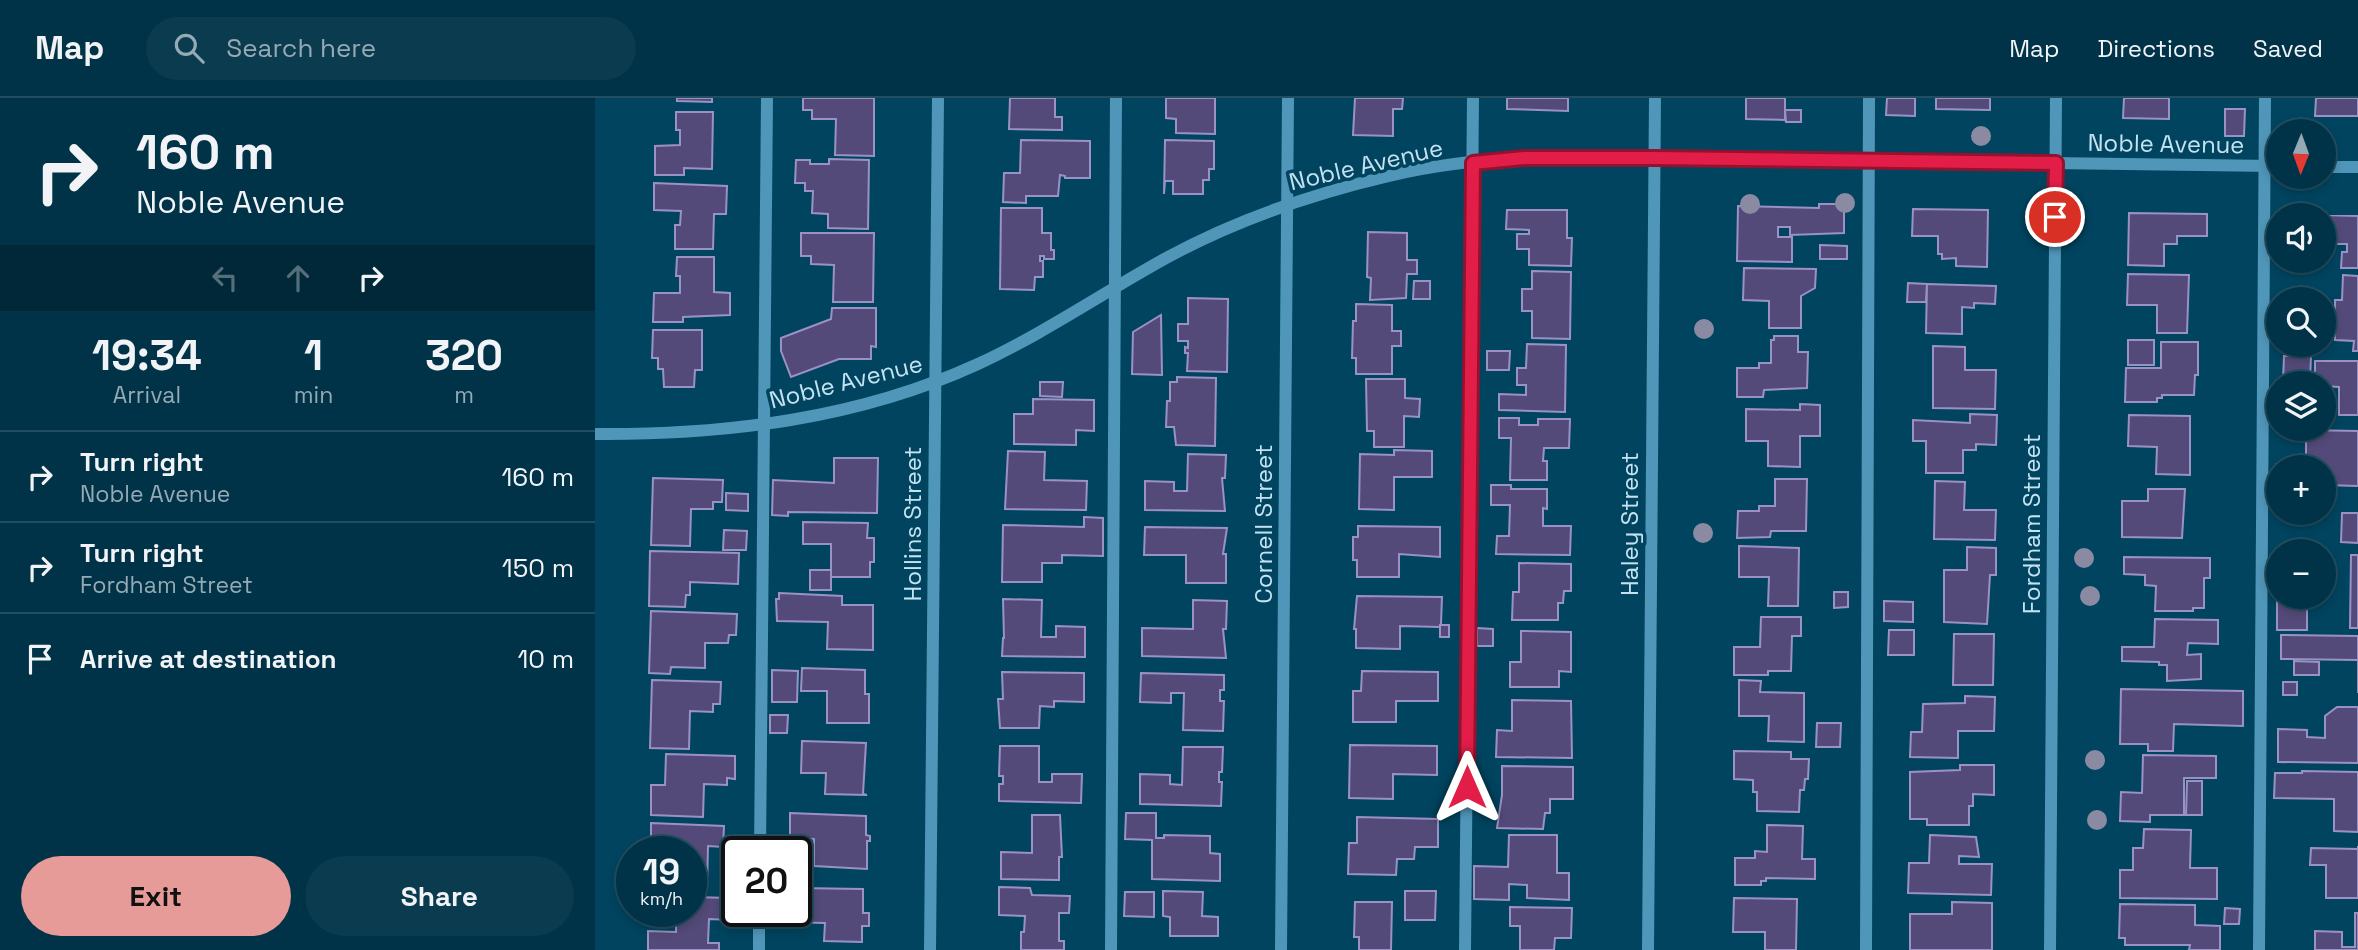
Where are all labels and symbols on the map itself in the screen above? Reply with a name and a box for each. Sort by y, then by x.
north arrow [2266,119,2336,189]
street label: Noble Avenue [2087,127,2245,160]
street label: Noble Avenue [1286,132,1446,197]
pin [2025,187,2085,247]
street label: Noble Avenue [766,347,926,416]
street label: Fordham Street [2016,434,2047,614]
street label: Cornell Street [1248,444,1279,604]
street label: Hollins Street [897,446,928,602]
street label: Haley Street [1614,452,1645,596]
position arrow [1430,750,1504,824]
speed limit sign: 20 [721,836,812,927]

